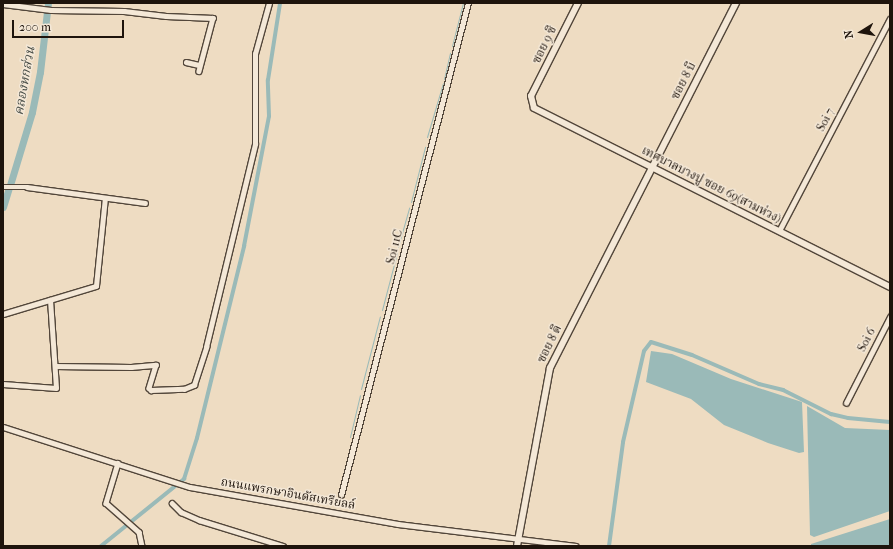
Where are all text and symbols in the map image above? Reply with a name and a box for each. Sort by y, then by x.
scale bar [14,12,126,38]
north arrow [841,12,881,52]
text: 200 m [19,20,51,34]
street label: ซอย 9 ซี [530,24,560,66]
text: N [842,29,856,40]
water label: คลองหกส่วน [11,45,39,117]
street label: ซอย 8 บี [668,60,700,102]
street label: Soi 7 [814,106,838,134]
street label: เทศบาลบางปู ซอย 69(สามห่วง) [639,144,783,226]
street label: Soi 11C [384,228,406,266]
street label: ซอย 8 ดี [535,323,565,365]
street label: Soi 6 [855,326,879,354]
street label: ถนนแพรกษาอินดัสเทรียลล์ [220,475,356,513]

